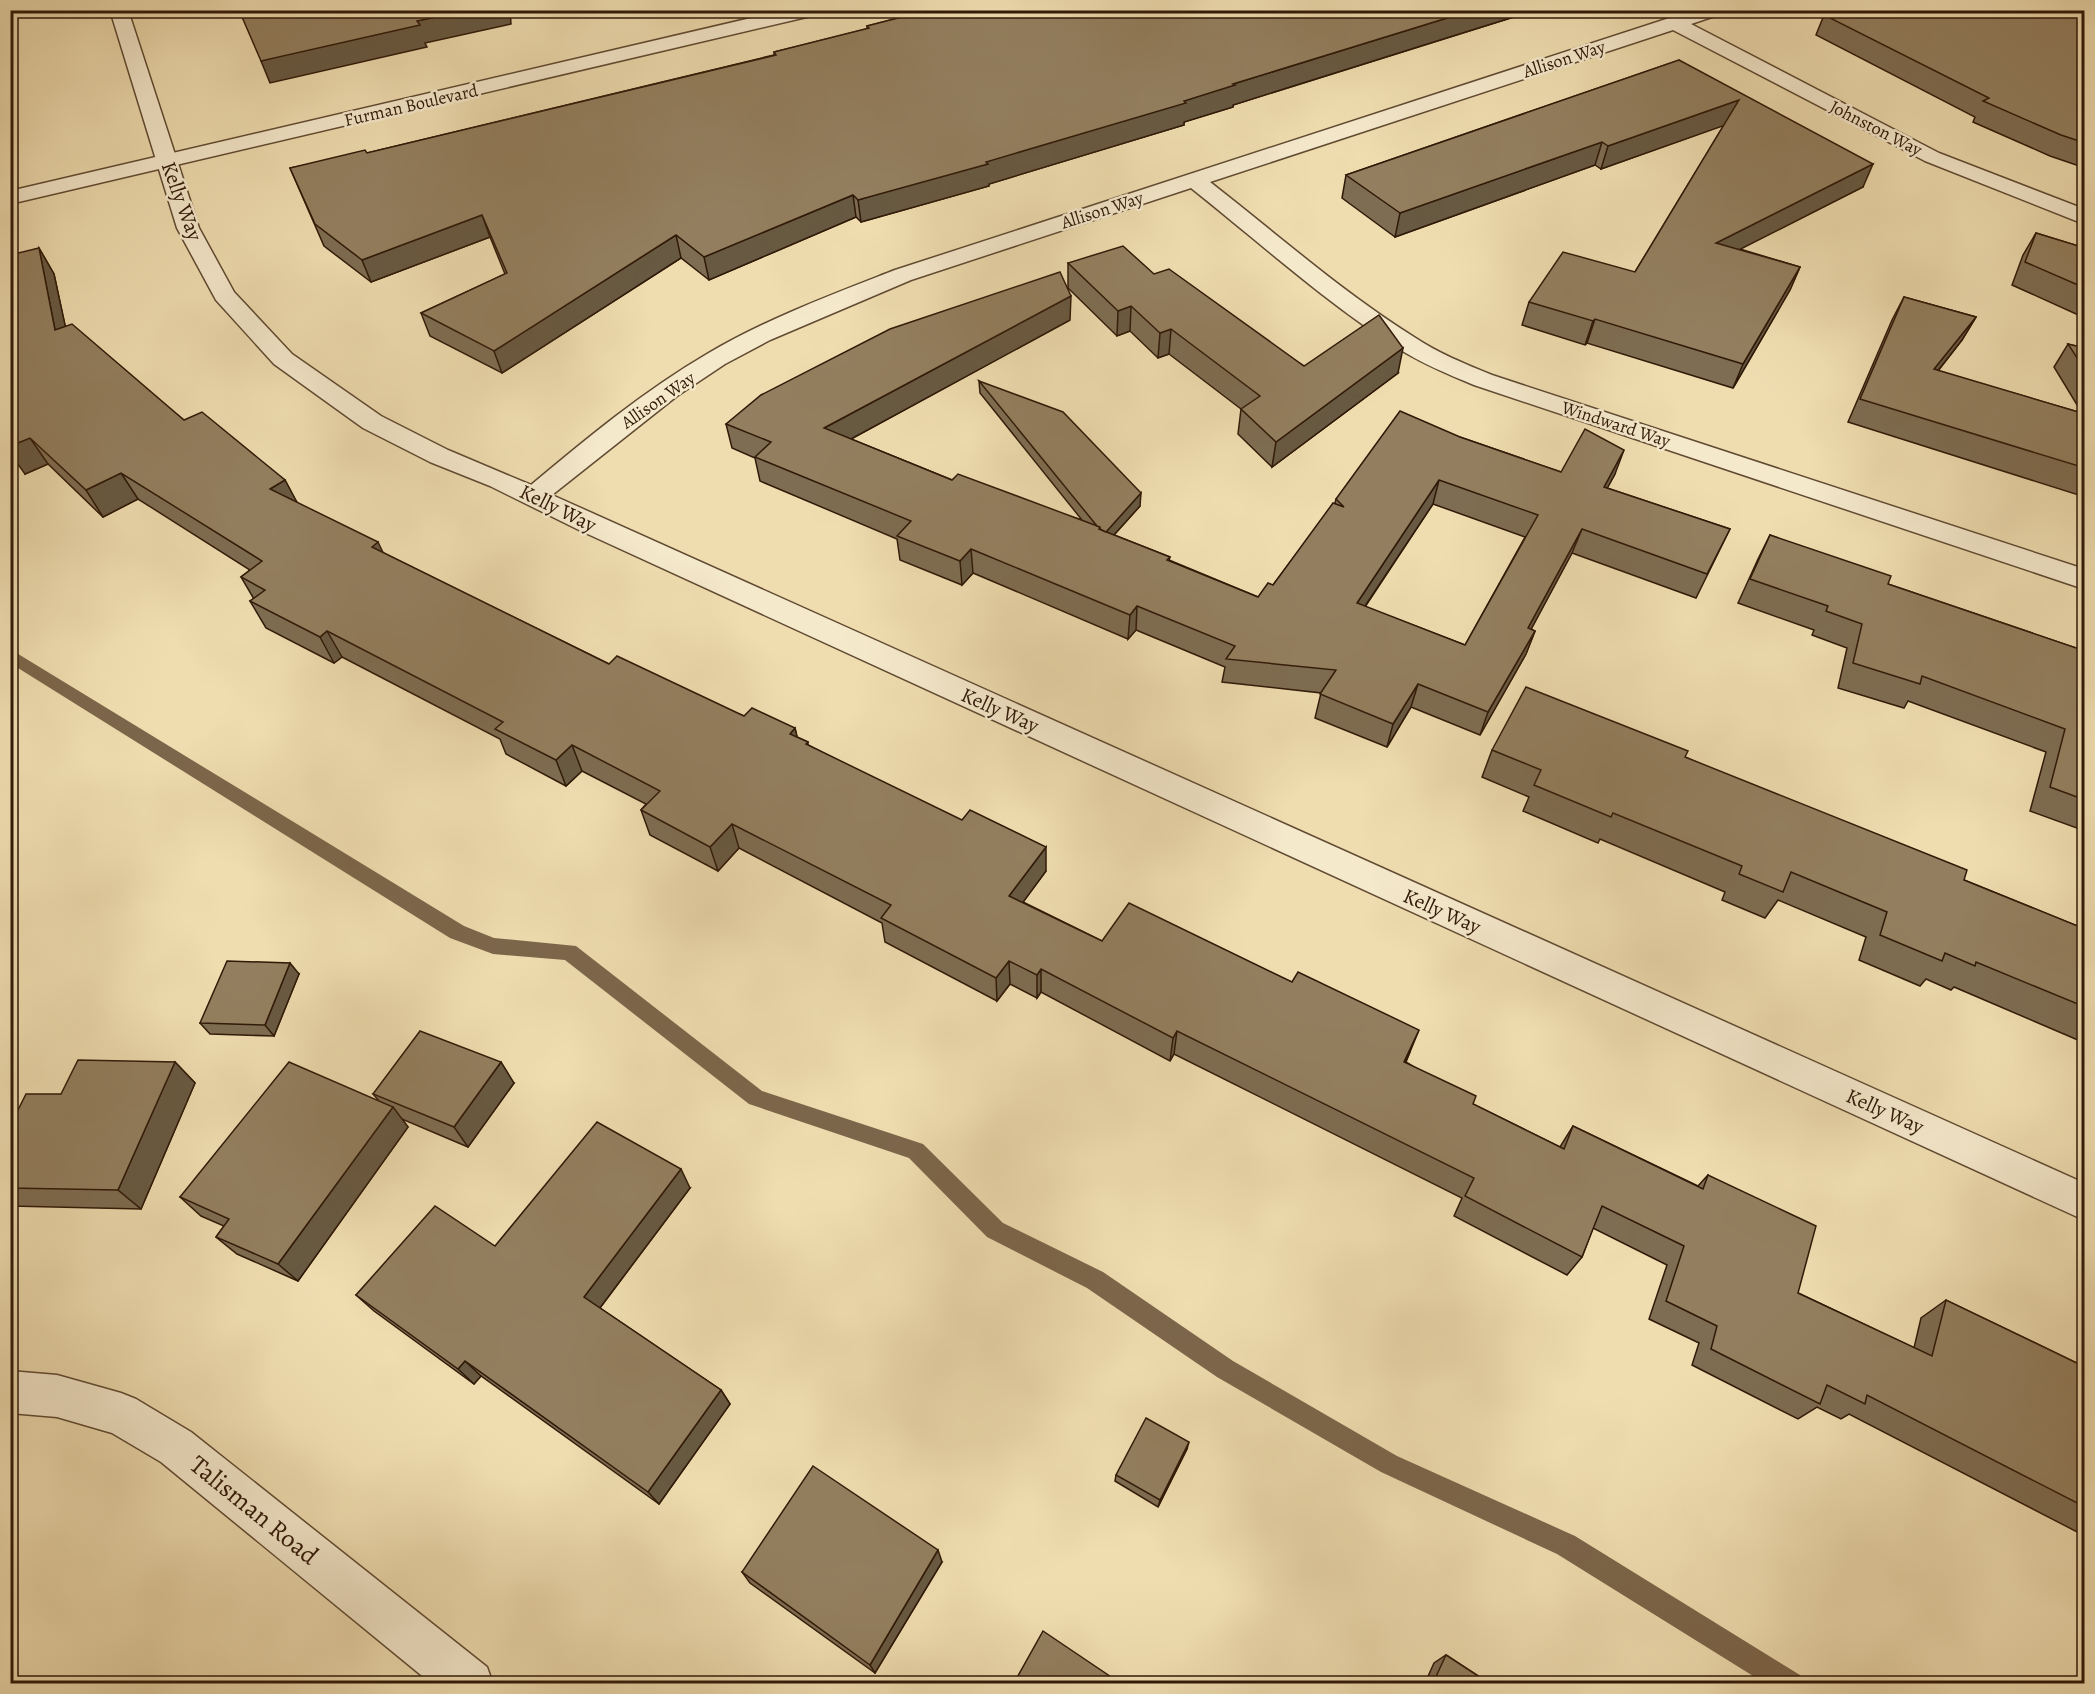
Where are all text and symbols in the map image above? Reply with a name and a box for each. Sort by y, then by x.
street label: Allison Way [1519,34,1609,84]
street label: Furman Boulevard [342,78,481,132]
street label: Johnston Way [1826,94,1927,162]
street label: Kelly Way [155,158,209,245]
street label: Allison Way [1057,185,1147,235]
street label: Allison Way [615,365,701,435]
street label: Windward Way [1558,395,1674,453]
street label: Kelly Way [515,477,602,539]
street label: Kelly Way [957,680,1044,740]
street label: Kelly Way [1399,881,1486,941]
street label: Kelly Way [1842,1081,1929,1141]
street label: Talisman Road [182,1447,326,1573]

